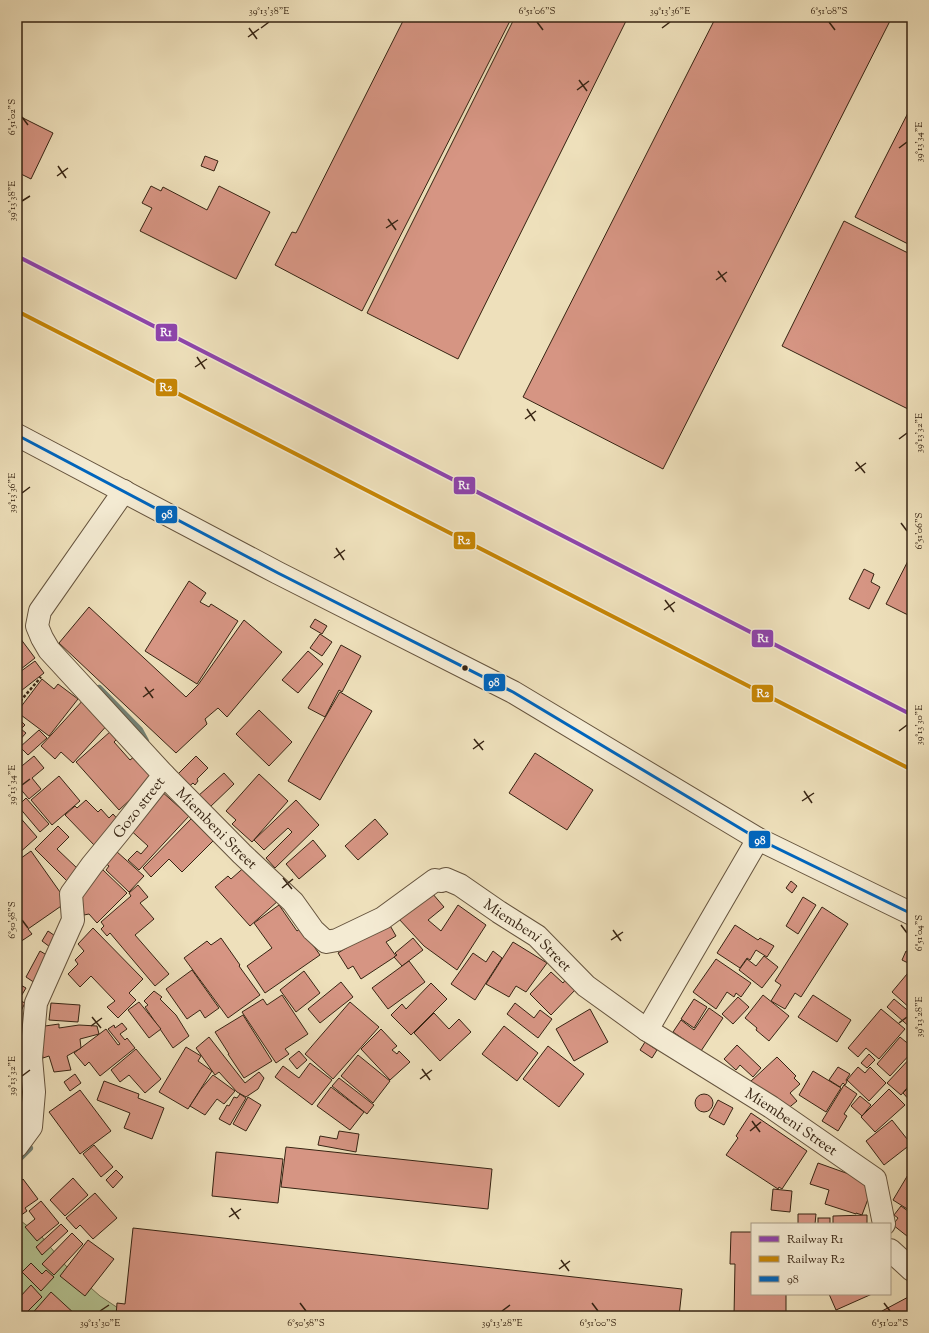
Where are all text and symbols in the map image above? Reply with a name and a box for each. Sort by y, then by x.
text: 39°13'38"E [249,4,289,19]
text: 6°51'06"S [519,4,556,19]
text: 39°13'36"E [650,4,690,19]
text: 6°51'08"S [811,4,848,19]
text: 6°51'02"S [5,99,20,135]
text: 39°13'34"E [912,122,927,162]
text: 39°13'38"E [5,181,20,221]
line badge: R1 [155,323,178,342]
text: R1 [159,325,172,341]
line badge: R2 [155,378,178,397]
text: R2 [158,380,173,396]
text: 39°13'32"E [912,413,927,453]
text: 39°13'36"E [5,473,20,513]
line badge: R1 [453,476,476,495]
text: R1 [457,478,470,494]
line badge: 98 [155,505,178,524]
text: 98 [162,507,173,523]
text: 6°51'06"S [912,512,927,549]
line badge: R2 [453,531,476,550]
text: R2 [456,533,471,549]
line badge: R1 [751,629,774,648]
text: R1 [756,631,769,647]
unlabelled marker [460,663,470,673]
line badge: 98 [483,673,506,692]
text: 98 [489,675,500,691]
line badge: R2 [751,684,774,703]
text: R2 [755,686,770,702]
text: 39°13'30"E [912,705,927,745]
text: 39°13'34"E [5,765,20,805]
street label: Gozo street [109,773,171,843]
street label: Miembeni Street [170,784,261,875]
line badge: 98 [748,830,771,849]
text: 98 [755,833,766,849]
street label: Miembeni Street [478,895,576,977]
text: 6°50'58"S [5,901,20,939]
text: 6°51'04"S [912,915,927,951]
text: 39°13'28"E [912,996,927,1038]
text: 39°13'32"E [5,1056,20,1096]
street label: Miembeni Street [740,1084,841,1162]
legend [751,1223,891,1295]
text: Railway R1 [787,1231,843,1249]
text: Railway R2 [787,1251,845,1269]
text: 98 [787,1271,799,1289]
text: 39°13'30"E [80,1316,120,1331]
text: 6°50'58"S [287,1316,325,1331]
text: 39°13'28"E [481,1316,523,1331]
text: 6°51'00"S [580,1316,617,1331]
text: 6°51'02"S [872,1316,908,1331]

